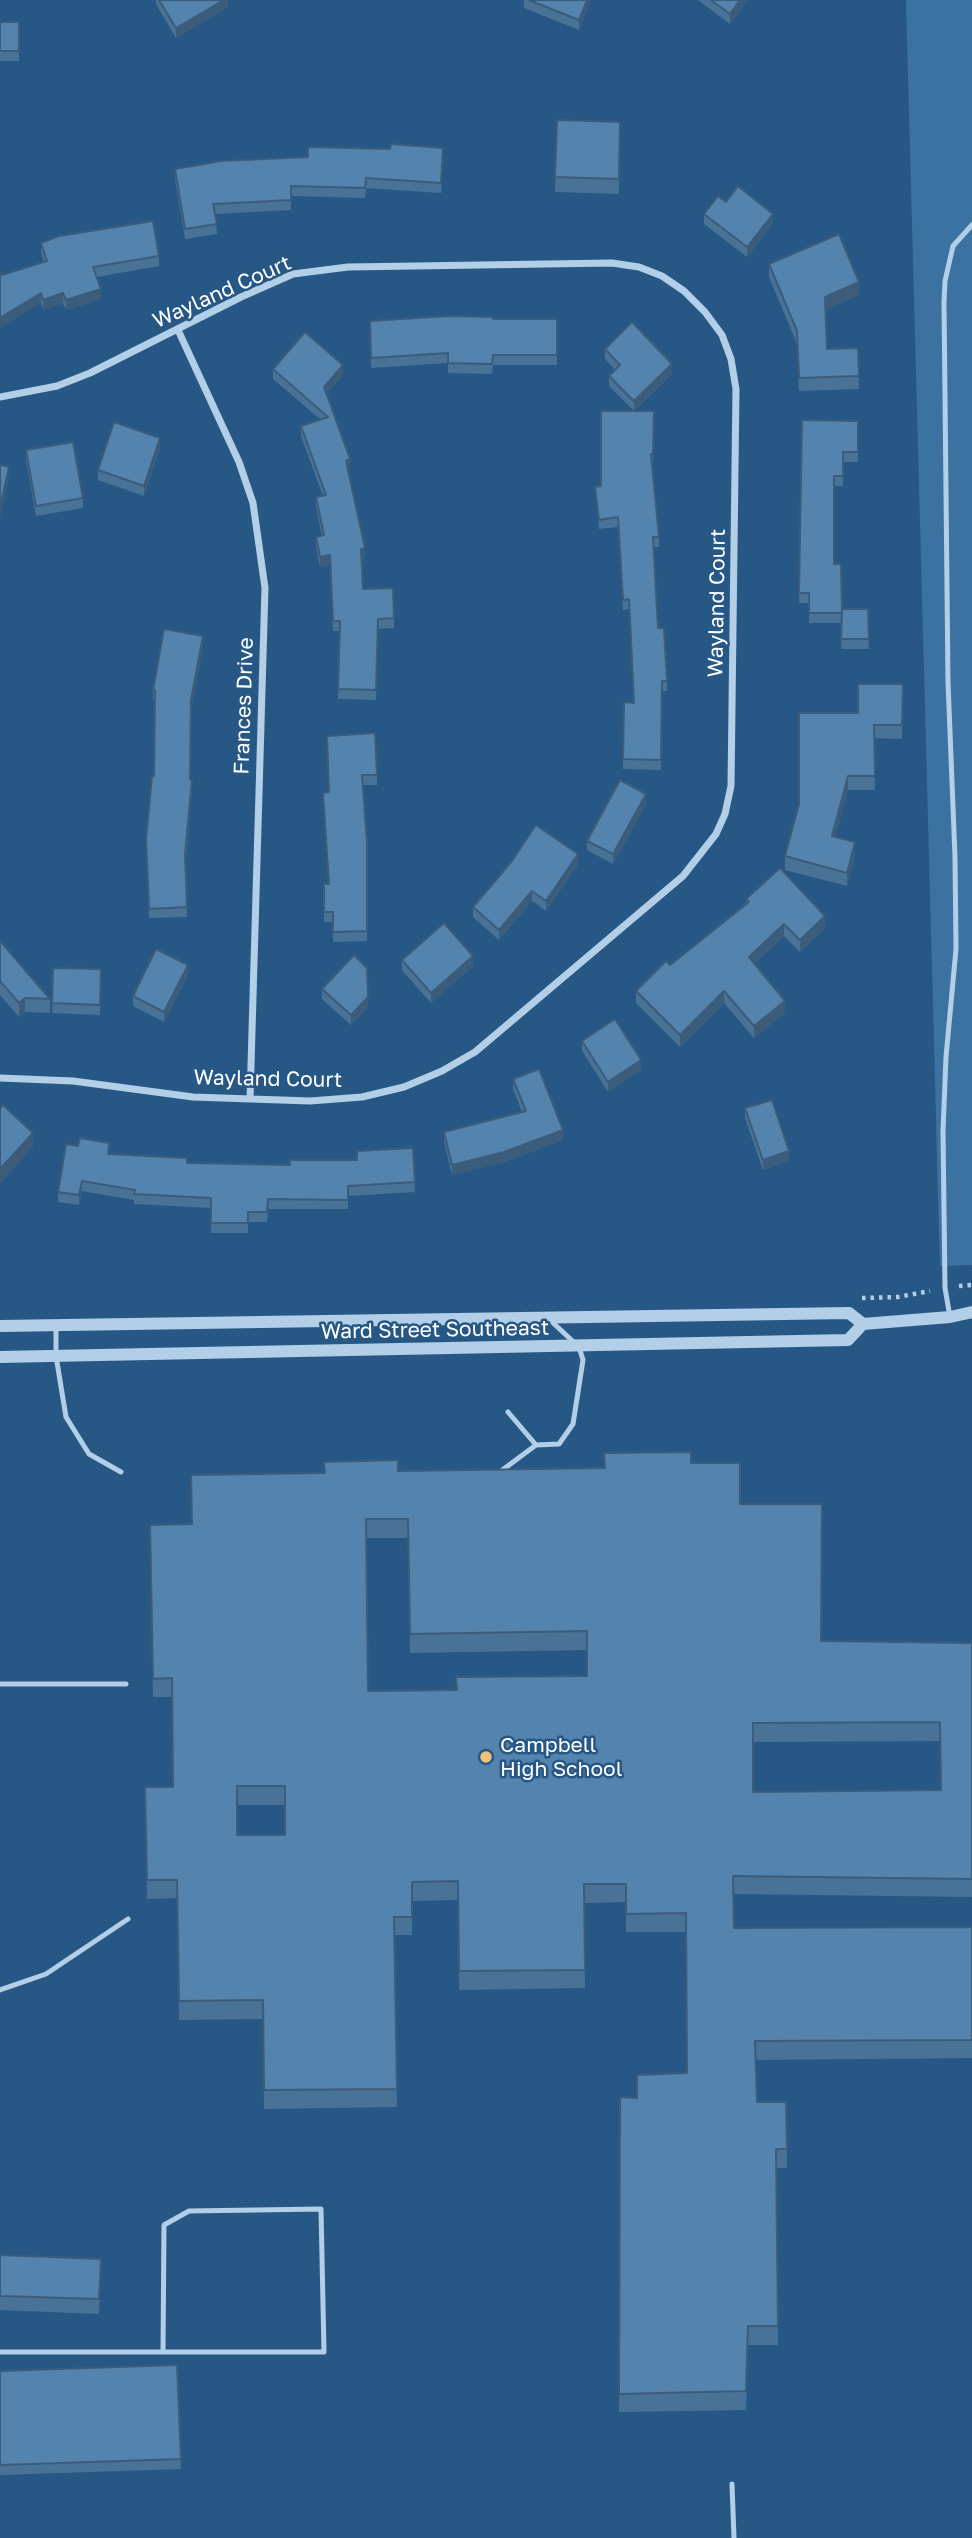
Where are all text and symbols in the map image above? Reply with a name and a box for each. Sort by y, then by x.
street label: Wayland Court [149,250,295,334]
street label: Wayland Court [703,528,731,678]
street label: Frances Drive [229,637,259,775]
street label: Wayland Court [193,1065,343,1093]
street label: Ward Street Southeast [321,1315,549,1345]
place label: Campbell High School [500,1732,622,1782]
marker: Campbell High School [478,1749,494,1765]

